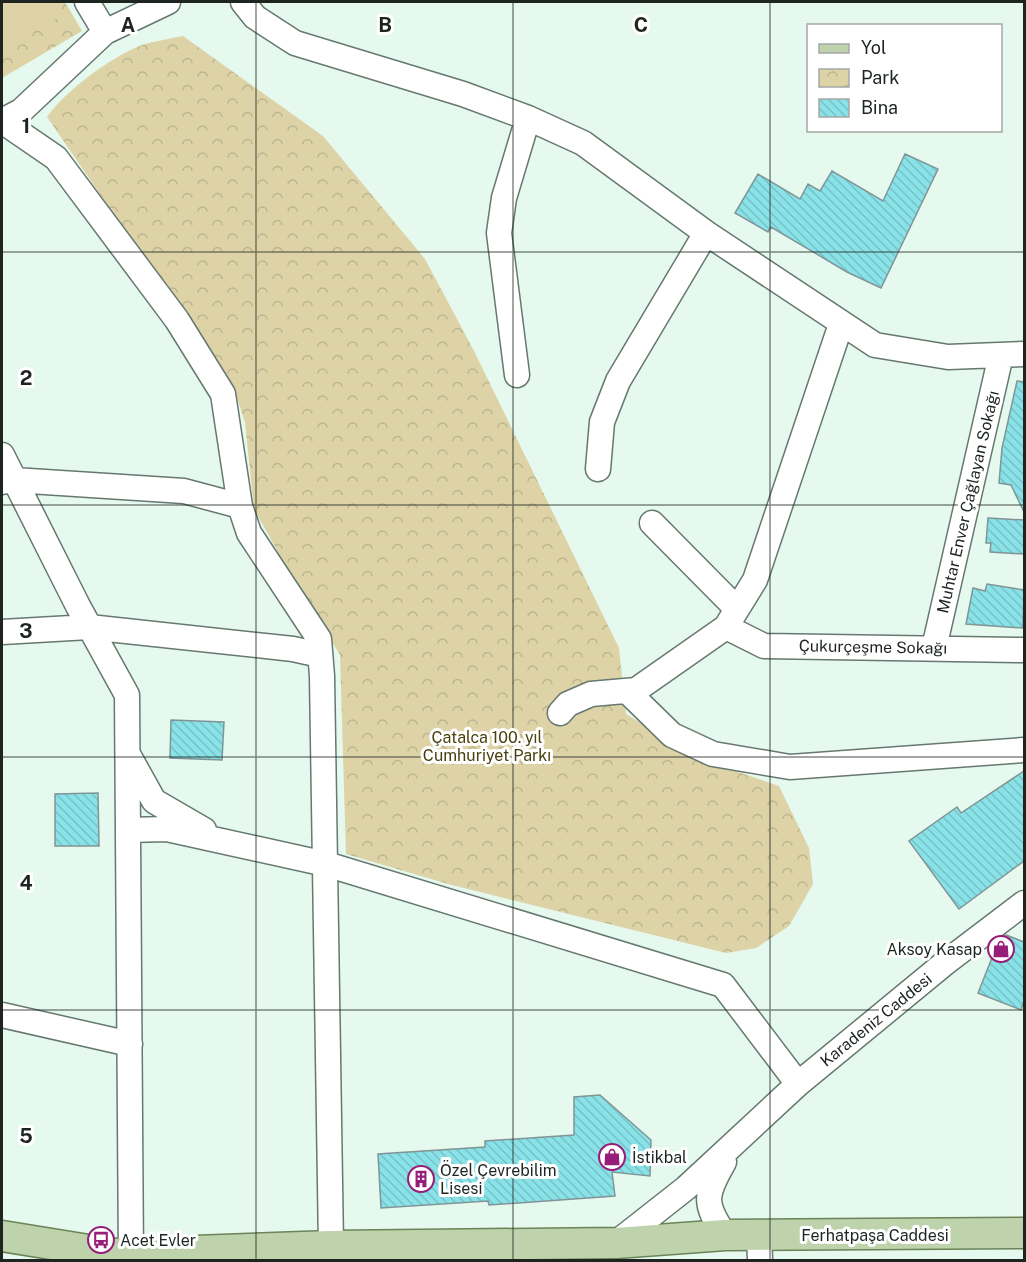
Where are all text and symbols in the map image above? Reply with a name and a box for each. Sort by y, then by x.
text: A [121,13,135,37]
text: B [378,13,392,37]
text: C [634,13,648,37]
legend [807,24,1002,132]
text: Yol [861,37,886,58]
text: Park [861,67,899,88]
text: Bina [861,97,898,118]
text: 1 [22,114,30,138]
text: 2 [20,366,32,390]
street label: Muhtar Enver Çağlayan Sokağı [933,389,1003,615]
text: 3 [19,619,33,643]
street label: Çukurçeşme Sokağı [799,636,947,658]
park label: Çatalca 100. yıl Cumhuriyet Parkı [423,728,551,765]
text: 4 [19,871,33,895]
shop icon: Aksoy Kasap [986,934,1016,964]
place label: Aksoy Kasap [886,940,982,959]
street label: Karadeniz Caddesi [817,969,935,1071]
text: 5 [19,1124,33,1148]
shop icon: İstikbal [597,1142,627,1172]
place label: İstikbal [632,1147,687,1167]
place label: Özel Çevrebilim Lisesi [440,1160,557,1198]
building icon: Özel Çevrebilim Lisesi [406,1164,436,1194]
bus stop icon: Acet Evler [86,1225,116,1255]
street label: Ferhatpaşa Caddesi [801,1226,949,1245]
place label: Acet Evler [120,1231,196,1250]

